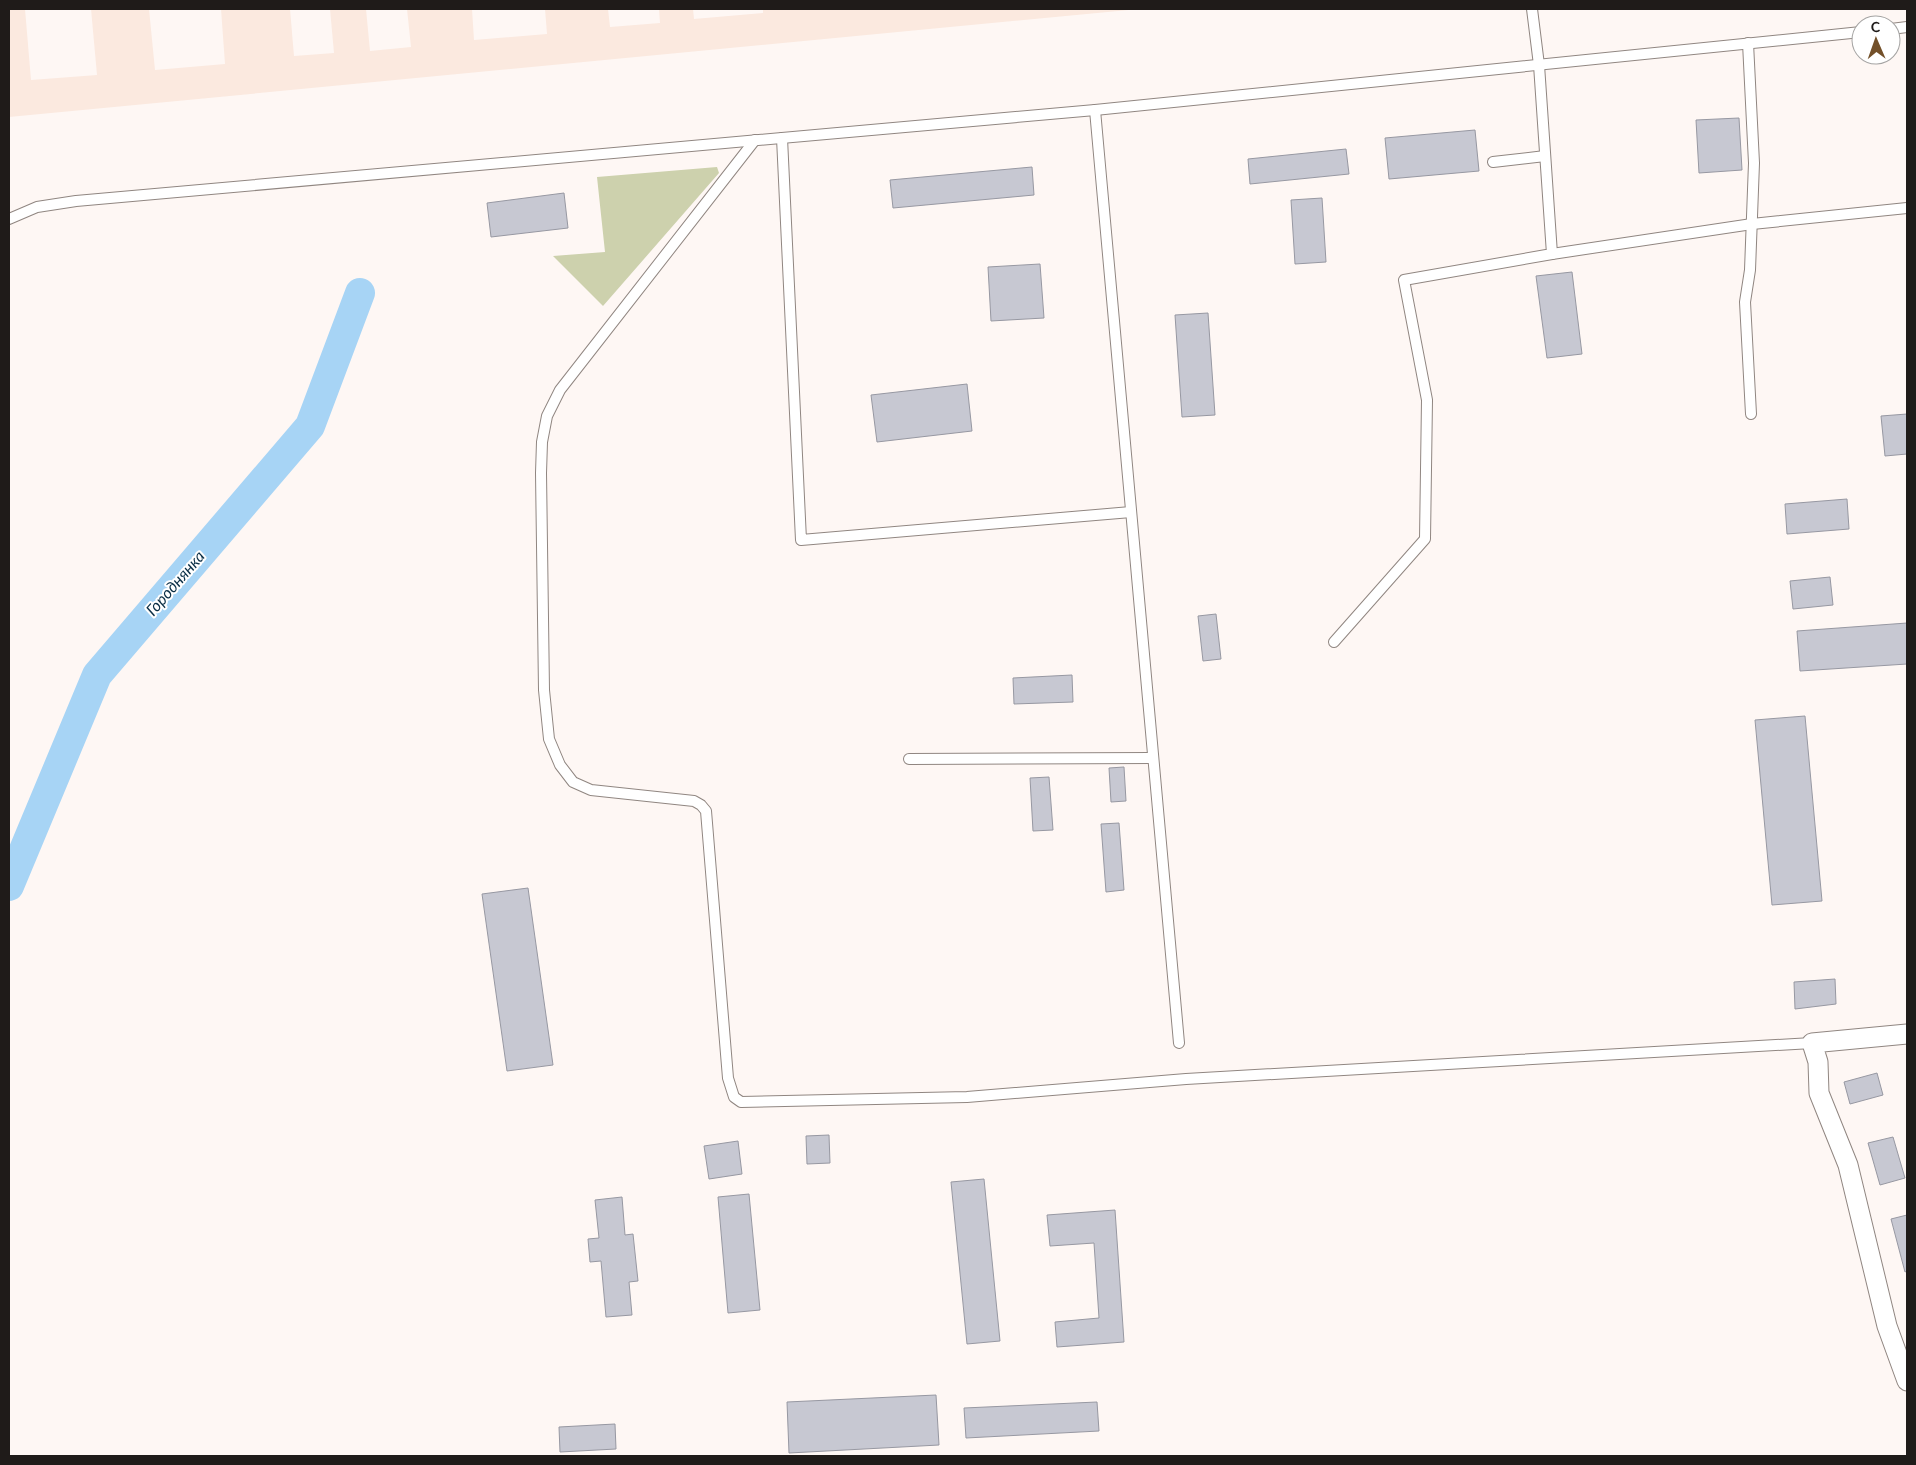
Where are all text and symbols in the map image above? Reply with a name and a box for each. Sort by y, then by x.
north arrow [1851,15,1901,65]
text: С [1871,18,1881,35]
water label: Городнянка [141,546,208,619]

